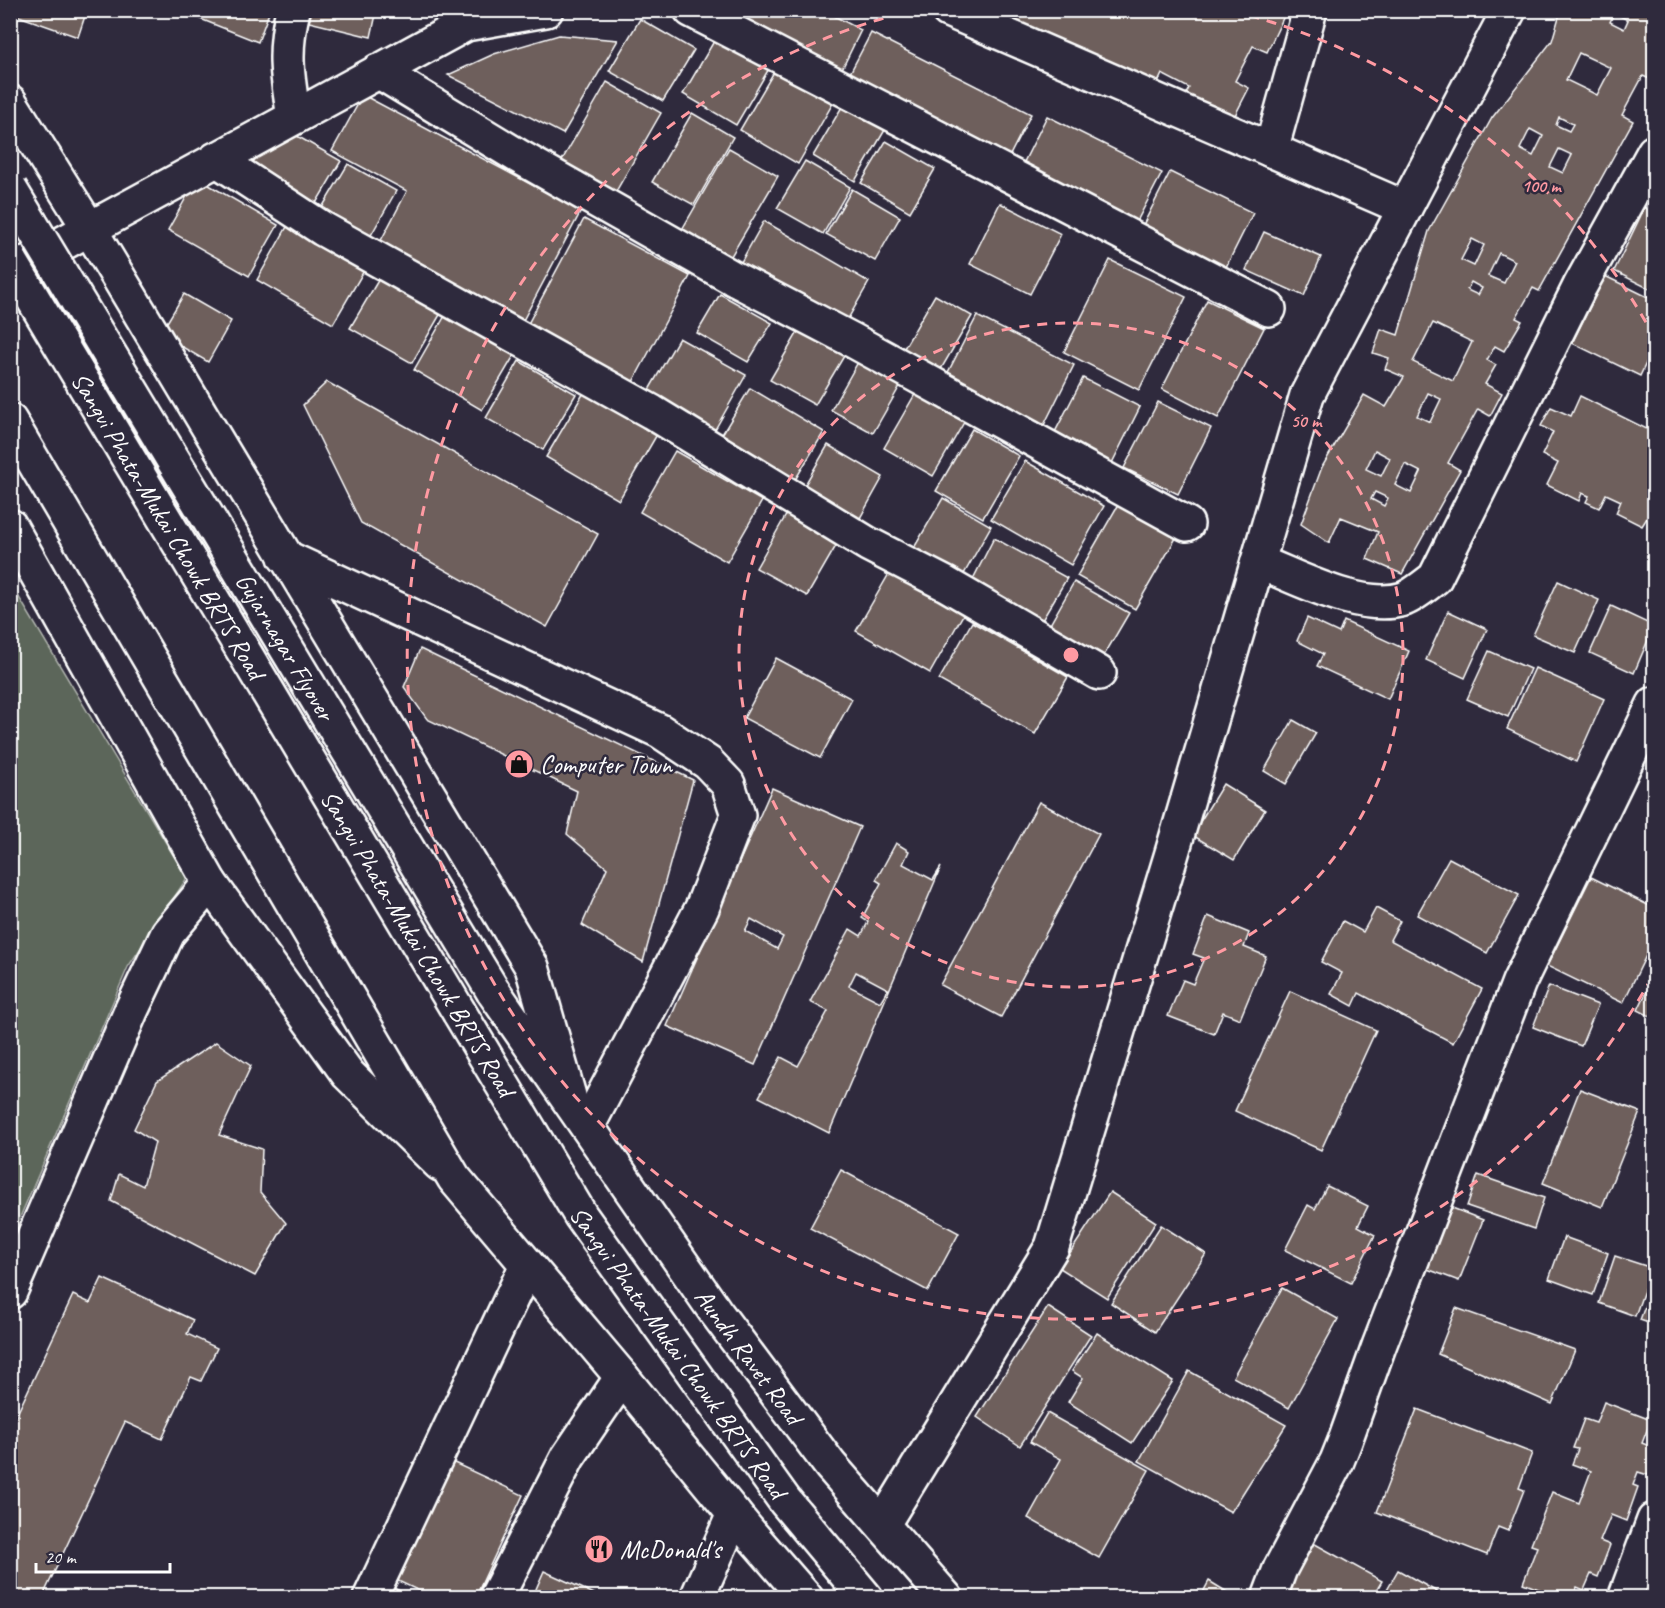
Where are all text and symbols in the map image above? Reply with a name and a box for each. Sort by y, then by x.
text: 100 m [1522,175,1562,197]
street label: Sangvi Phata-Mukai Chowk BRTS Road [64,366,274,688]
text: 50 m [1291,410,1323,432]
street label: Gujarnagar Flyover [228,567,344,729]
centre of rings [1061,645,1081,665]
shop icon: Computer Town [503,748,535,780]
place label: Computer Town [540,748,673,781]
street label: Sangvi Phata-Mukai Chowk BRTS Road [313,784,524,1106]
street label: Sangvi Phata-Mukai Chowk BRTS Road [562,1200,796,1508]
street label: Aundh Ravet Road [687,1282,812,1434]
restaurant icon: McDonald's [583,1533,615,1565]
place label: McDonald's [620,1533,723,1566]
scale bar [36,1536,170,1574]
text: 20 m [45,1546,78,1568]

